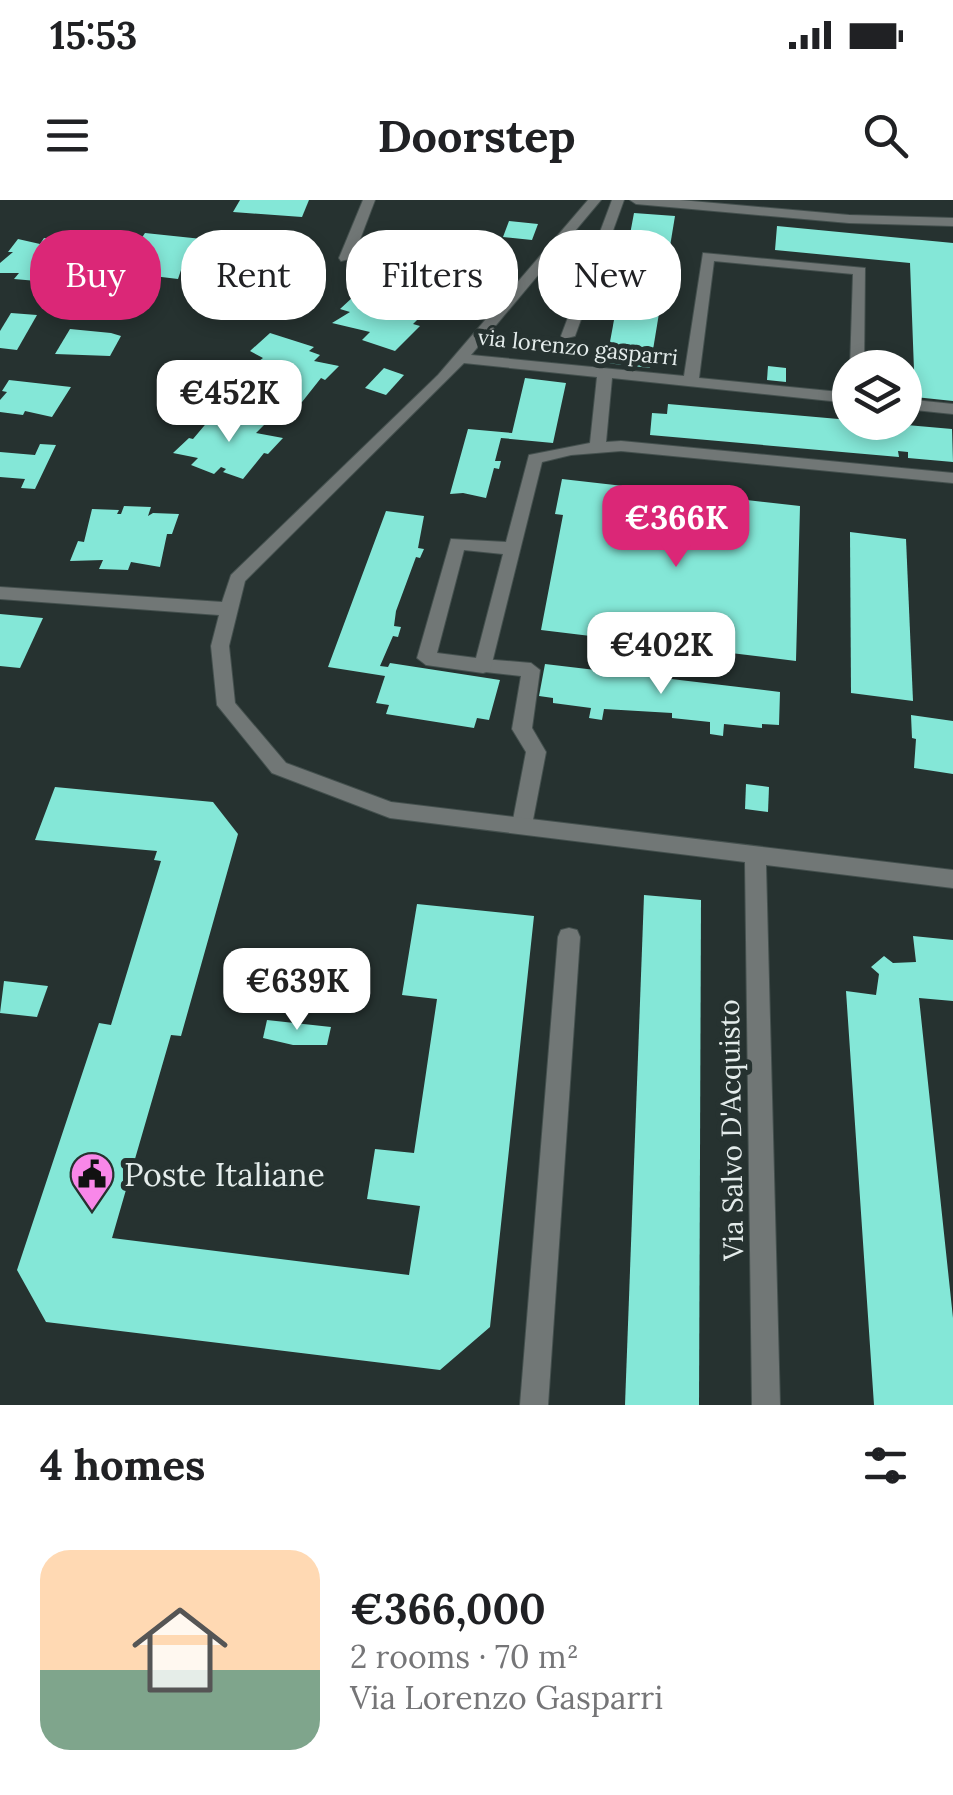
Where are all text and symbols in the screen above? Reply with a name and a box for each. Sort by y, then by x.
text: 15:53 [50,11,137,59]
text: Doorstep [377,107,576,164]
icon: menu [40,108,95,163]
icon: search [858,108,913,163]
chip: Buy [30,230,161,320]
chip: Rent [181,230,326,320]
chip: Filters [346,230,518,320]
chip: New [538,230,681,320]
street label: via lorenzo gasparri [477,323,679,371]
map controls [832,350,922,440]
button: layers [832,350,922,440]
pin: €452K [159,360,299,445]
text: €452K [179,372,279,413]
pin: €366K [606,485,746,570]
text: €366K [624,497,728,538]
pin: €402K [591,612,731,697]
text: €402K [609,624,713,665]
pin: €639K [227,948,367,1033]
text: €639K [245,960,349,1001]
street label: Via Salvo D'Acquisto [711,999,751,1262]
public building icon: Poste Italiane [69,1151,115,1212]
place label: Poste Italiane [124,1154,325,1195]
text: 4 homes [40,1438,205,1492]
icon: filters [858,1438,913,1493]
text: €366,000 [350,1582,546,1636]
icon: home [120,1590,240,1710]
text: 2 rooms · 70 m² [350,1636,579,1677]
text: Via Lorenzo Gasparri [350,1677,663,1718]

